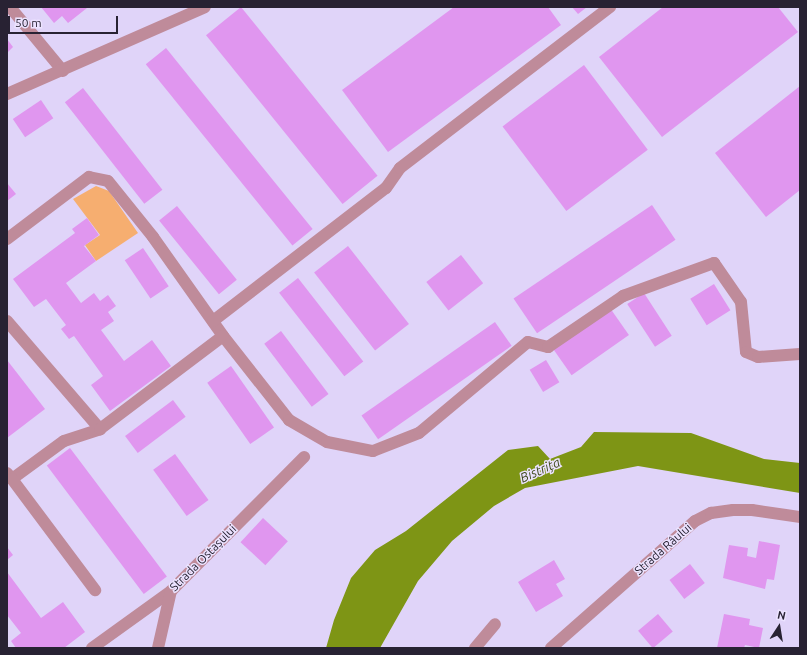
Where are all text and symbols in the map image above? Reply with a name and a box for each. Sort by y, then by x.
scale bar [10,8,120,34]
text: 50 m [15,16,42,29]
water label: Bistrița [518,454,562,486]
street label: Strada Râului [631,520,695,578]
street label: Strada Ostașului [167,522,239,594]
north arrow [759,607,799,647]
text: N [776,609,787,622]

